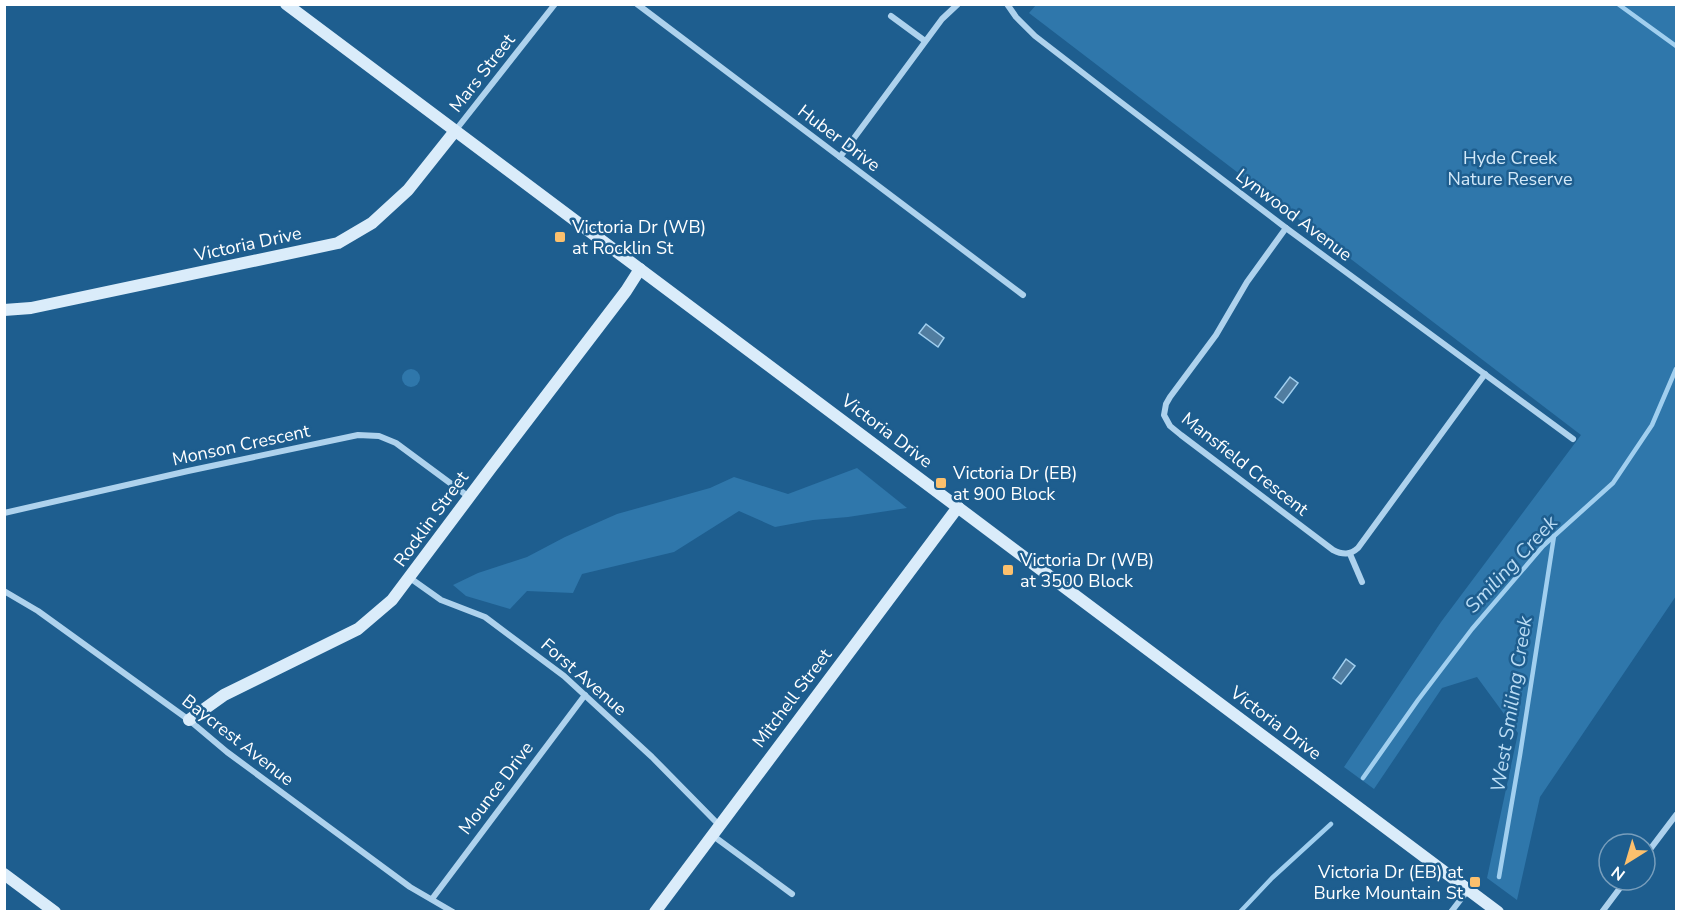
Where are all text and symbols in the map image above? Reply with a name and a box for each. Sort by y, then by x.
street label: Mars Street [444,28,521,117]
street label: Huber Drive [793,99,885,177]
park label: Hyde Creek Nature Reserve [1447,146,1573,191]
street label: Lynwood Avenue [1231,163,1357,267]
place label: Victoria Dr (WB) at Rocklin St [571,215,706,260]
street label: Victoria Drive [191,221,304,267]
marker: Victoria Dr (WB) at Rocklin St [553,230,567,244]
street label: Victoria Drive [836,388,938,473]
street label: Mansfield Crescent [1177,407,1314,522]
street label: Monson Crescent [170,419,313,471]
place label: Victoria Dr (EB) at 900 Block [952,461,1077,506]
street label: Rocklin Street [388,466,474,572]
marker: Victoria Dr (EB) at 900 Block [934,476,948,490]
water label: Smiling Creek [1459,509,1564,619]
place label: Victoria Dr (WB) at 3500 Block [1019,548,1154,593]
marker: Victoria Dr (WB) at 3500 Block [1001,563,1015,577]
water label: West Smiling Creek [1484,613,1539,794]
street label: Forst Avenue [536,633,632,721]
street label: Mitchell Street [747,643,838,752]
street label: Victoria Drive [1225,680,1327,765]
street label: Baycrest Avenue [177,689,299,791]
street label: Mounce Drive [453,737,539,839]
north arrow [1597,832,1657,892]
place label: Victoria Dr (EB) at Burke Mountain St [1313,860,1464,905]
text: N [1607,861,1630,886]
marker: Victoria Dr (EB) at Burke Mountain St [1468,875,1482,889]

